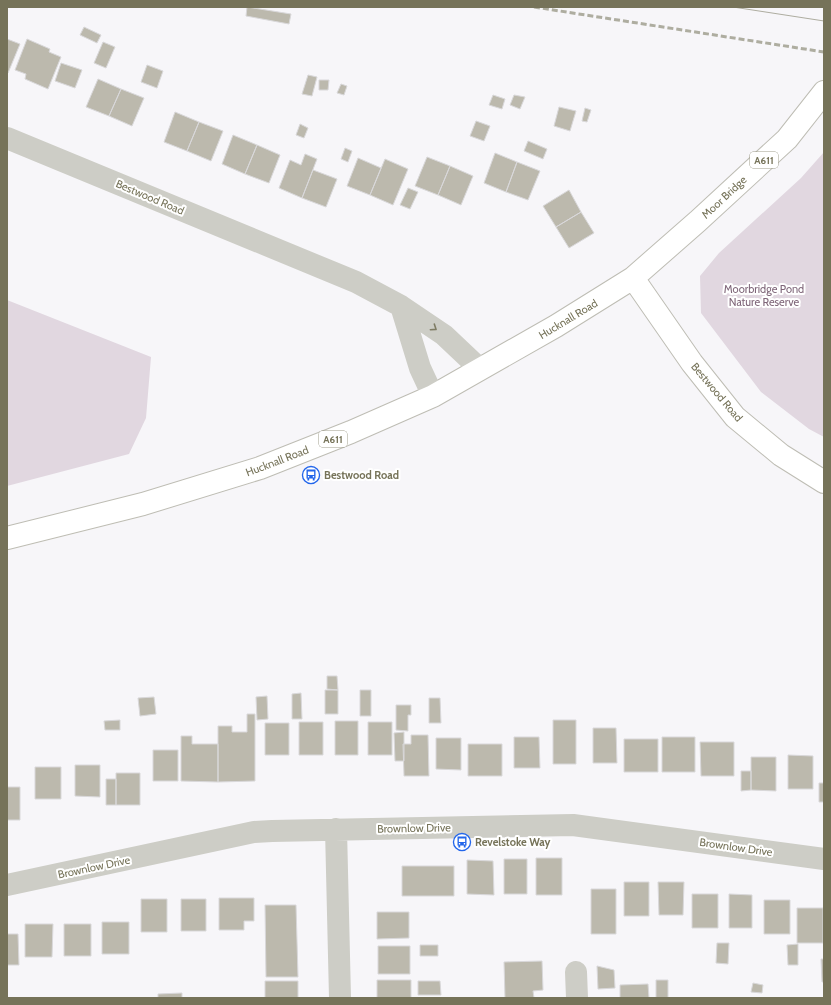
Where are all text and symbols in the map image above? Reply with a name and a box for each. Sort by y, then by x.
road number: A611 [750,152,778,168]
street label: Moor Bridge [699,172,750,221]
street label: Bestwood Road [114,176,186,218]
park label: Moorbridge Pond Nature Reserve [724,282,804,309]
street label: Hucknall Road [536,296,600,342]
one-way arrow [429,323,436,330]
street label: Bestwood Road [688,360,746,424]
road number: A611 [319,431,347,447]
street label: Hucknall Road [244,443,310,479]
bus stop icon: Bestwood Road [301,465,321,485]
place label: Bestwood Road [324,468,399,482]
street label: Brownlow Drive [377,820,451,836]
bus stop icon: Revelstoke Way [452,832,472,852]
place label: Revelstoke Way [475,835,551,849]
street label: Brownlow Drive [699,835,774,859]
street label: Brownlow Drive [57,852,132,882]

